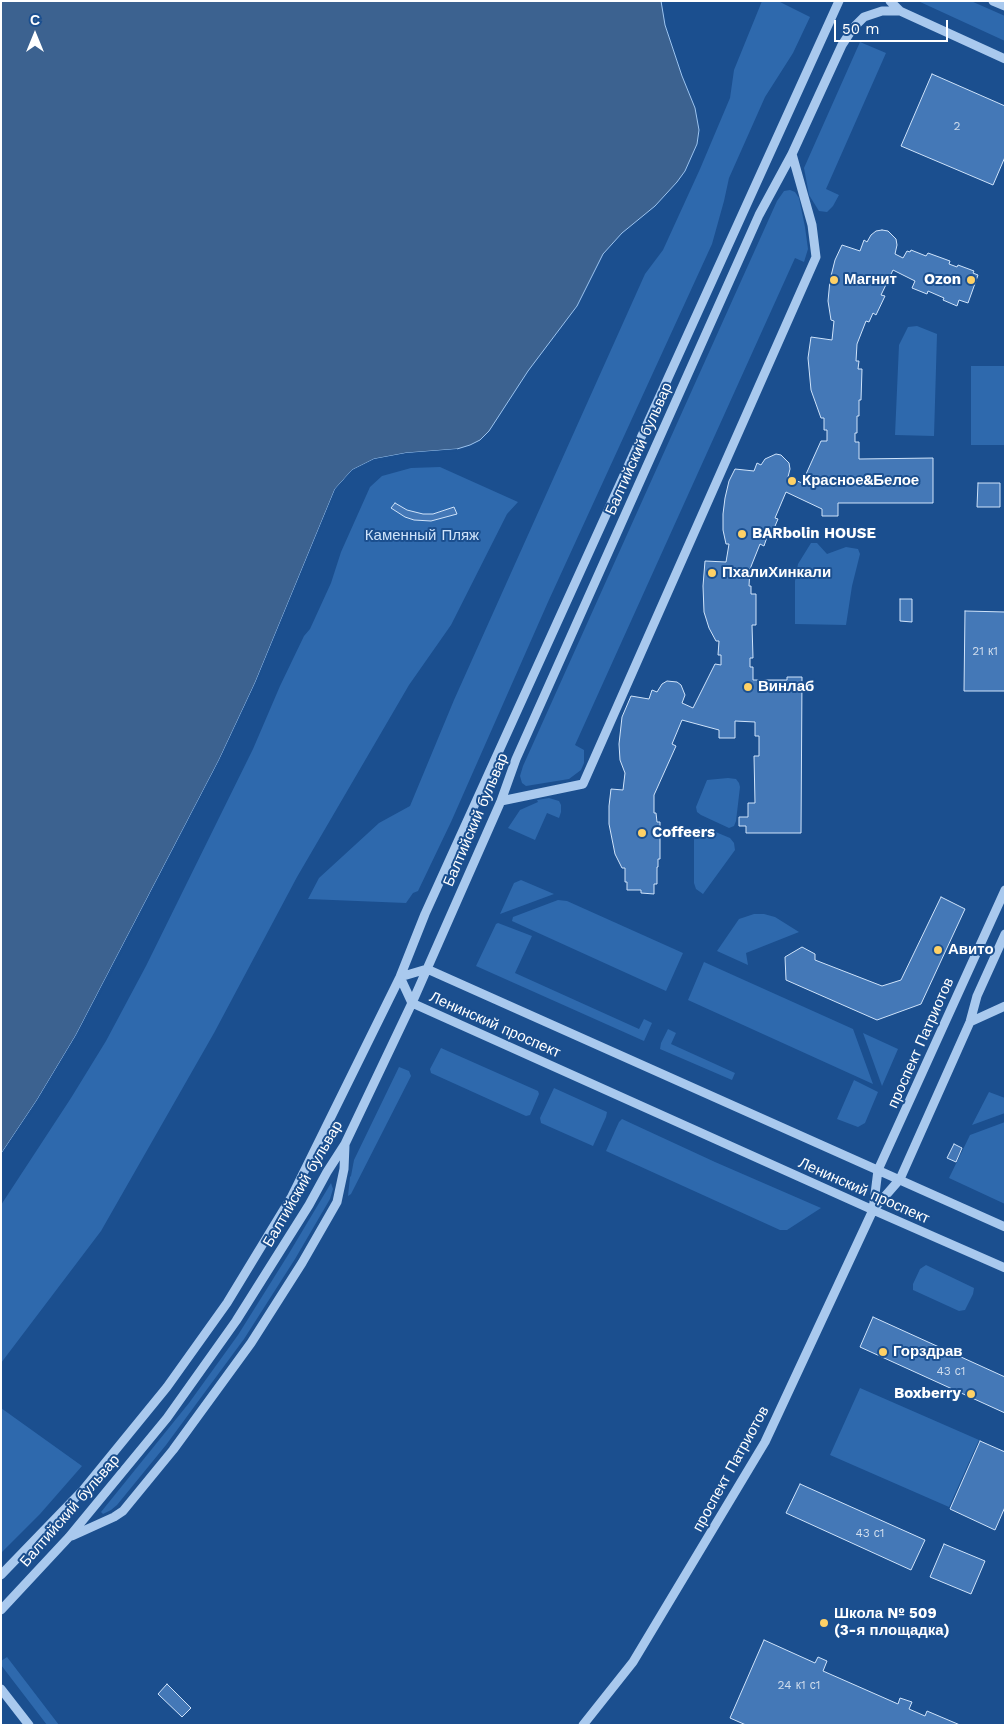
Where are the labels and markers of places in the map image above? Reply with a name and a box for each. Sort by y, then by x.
place label: Магнит [844,271,897,289]
place label: Ozon [924,271,961,289]
marker: Магнит [828,274,840,286]
marker: Ozon [965,274,977,286]
place label: Красное&Белое [802,472,919,490]
marker: Красное&Белое [786,475,798,487]
place label: BARbolin HOUSE [752,525,876,543]
marker: BARbolin HOUSE [736,528,748,540]
place label: ПхалиХинкали [722,564,831,582]
marker: ПхалиХинкали [706,567,718,579]
place label: Винлаб [758,678,814,696]
marker: Винлаб [742,681,754,693]
place label: Coffeers [652,824,715,842]
marker: Coffeers [636,827,648,839]
place label: Авито [948,941,994,959]
marker: Авито [932,944,944,956]
place label: Горздрав [893,1343,963,1361]
marker: Горздрав [877,1346,889,1358]
place label: Boxberry [894,1385,961,1403]
marker: Boxberry [965,1388,977,1400]
place label: Школа № 509 (3-я площадка) [834,1605,950,1640]
marker: Школа № 509 (3-я площадка) [818,1617,830,1629]

